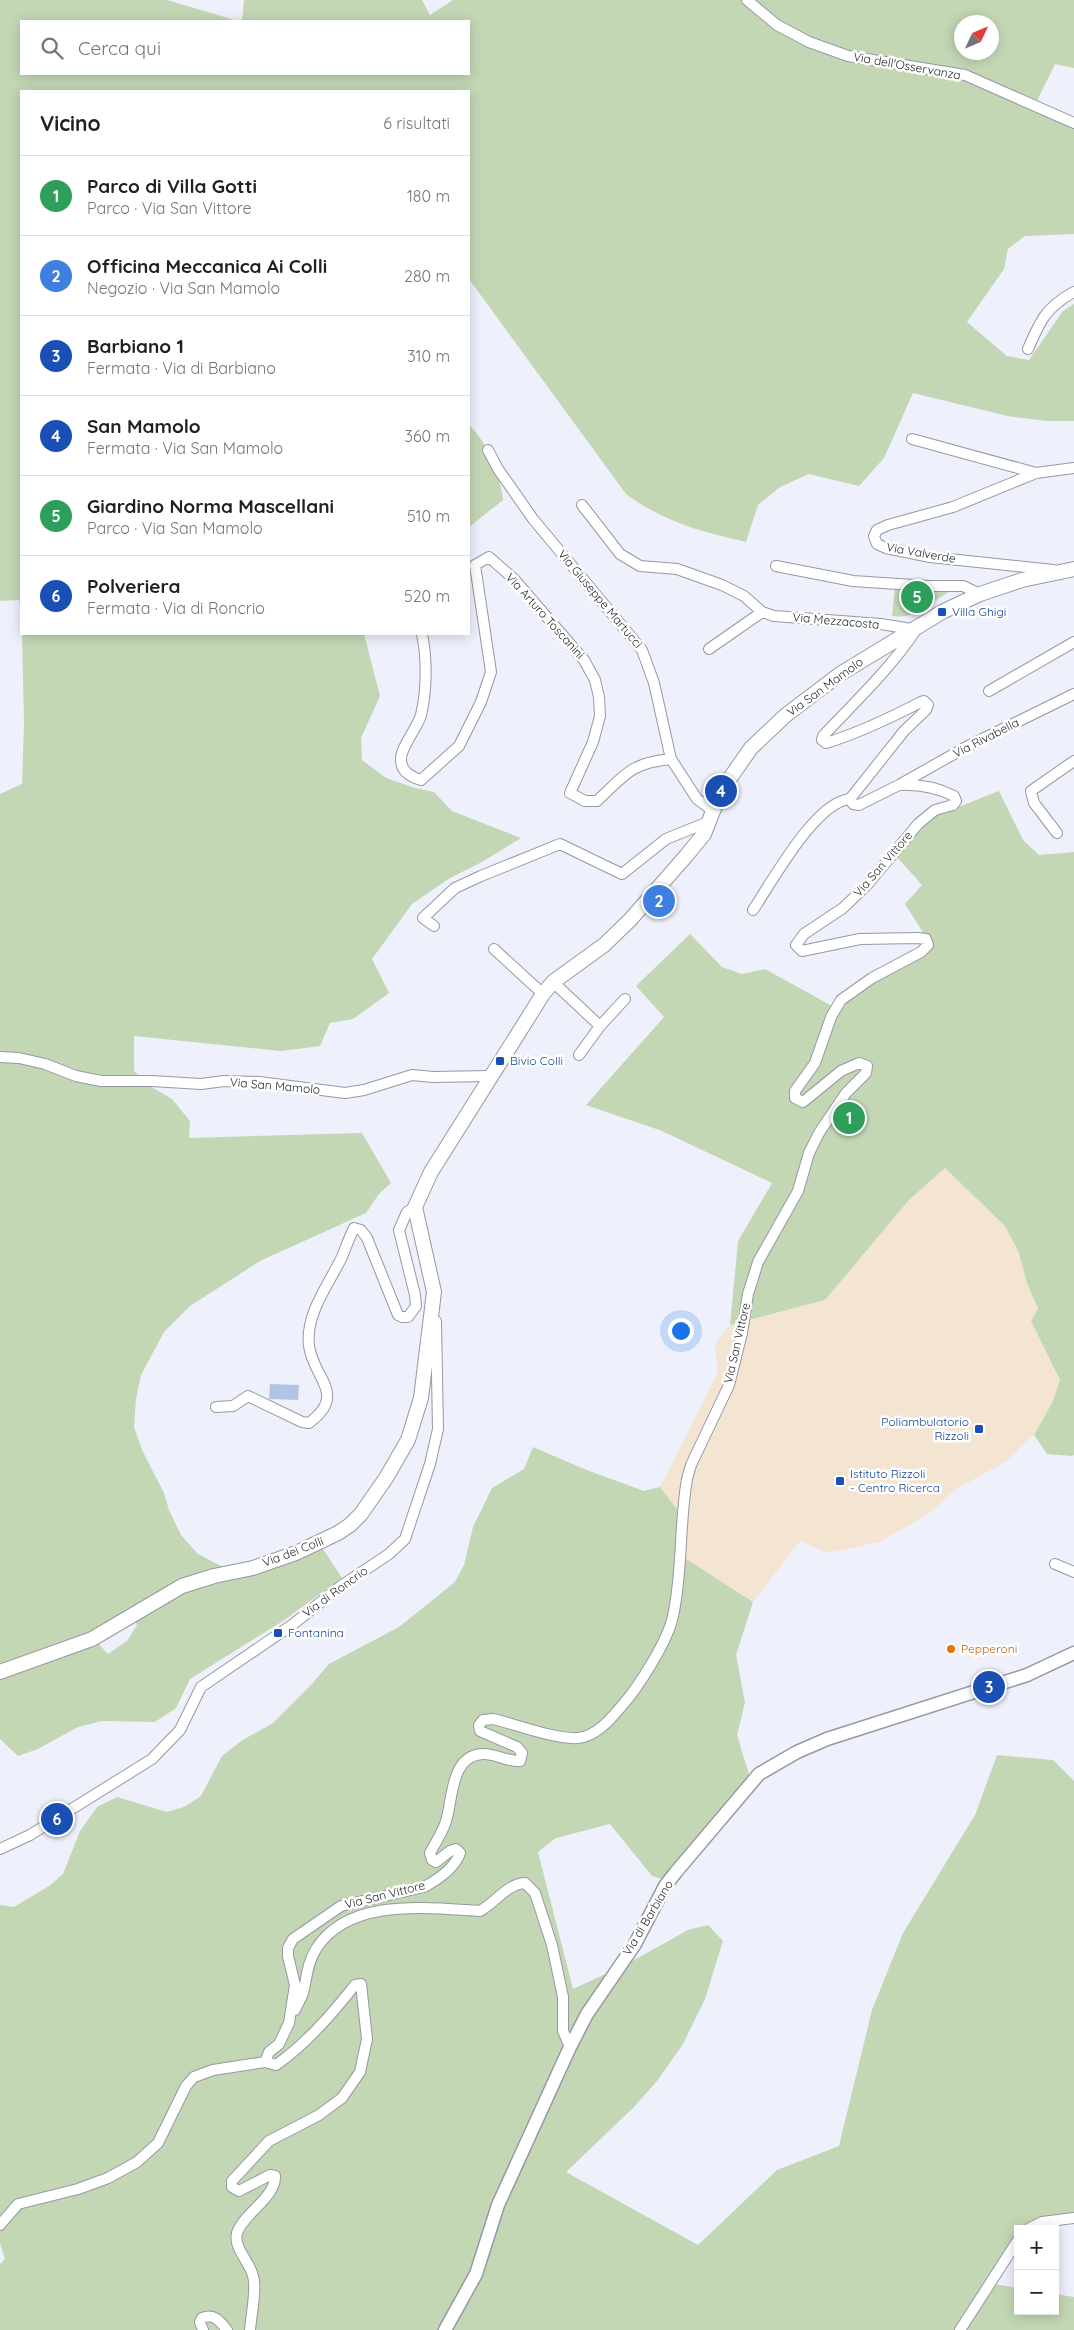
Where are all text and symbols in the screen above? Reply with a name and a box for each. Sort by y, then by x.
north arrow [954,15,999,60]
search box [20,20,470,75]
icon: search [38,34,66,62]
text: Cerca qui [78,36,161,60]
street label: Via dell'Osservanza [852,49,962,82]
text: Vicino [40,110,101,136]
text: 6 risultati [383,113,450,133]
text: Parco di Villa Gotti [87,174,257,198]
text: 1 [53,186,59,206]
text: 180 m [407,186,450,206]
text: Parco · Via San Vittore [87,198,252,218]
text: Officina Meccanica Ai Colli [87,254,327,278]
text: 2 [51,266,61,286]
text: 280 m [404,266,450,286]
text: Negozio · Via San Mamolo [87,278,280,298]
text: Barbiano 1 [87,334,184,358]
text: 3 [52,346,60,366]
text: 310 m [407,346,450,366]
text: Fermata · Via di Barbiano [87,358,276,378]
text: San Mamolo [87,414,201,438]
text: 4 [51,426,61,446]
text: 360 m [405,426,450,446]
text: Fermata · Via San Mamolo [87,438,283,458]
text: Giardino Norma Mascellani [87,494,334,518]
text: 5 [51,506,61,526]
text: 510 m [407,506,450,526]
text: Parco · Via San Mamolo [87,518,263,538]
street label: Via Valverde [885,539,957,566]
street label: Via Giuseppe Martucci [555,547,646,651]
street label: Via Arturo Toscanini [503,570,588,662]
text: Polveriera [87,574,180,598]
pin: 5 [901,578,933,616]
text: 6 [52,586,60,606]
text: 520 m [404,586,450,606]
text: Fermata · Via di Roncrio [87,598,265,618]
place label: Villa Ghigi [952,604,1006,619]
marker: Villa Ghigi [936,606,948,618]
street label: Via Mezzacosta [792,609,880,632]
street label: Via San Mamolo [784,654,866,719]
street label: Via Rivabella [950,714,1021,761]
pin: 4 [705,772,737,810]
street label: Via San Vittore [850,828,915,900]
pin: 2 [643,882,675,920]
place label: Bivio Colli [510,1053,563,1068]
marker: Bivio Colli [494,1055,506,1067]
street label: Via San Mamolo [229,1074,321,1097]
pin: 1 [833,1099,865,1137]
street label: Via San Vittore [720,1301,753,1385]
your location [668,1318,694,1344]
place label: Poliambulatorio Rizzoli [881,1414,969,1443]
marker: Poliambulatorio Rizzoli [973,1423,985,1435]
place label: Istituto Rizzoli - Centro Ricerca [850,1466,940,1495]
marker: Istituto Rizzoli - Centro Ricerca [834,1475,846,1487]
street label: Via dei Colli [260,1533,325,1570]
street label: Via di Roncrio [299,1563,370,1620]
place label: Fontanina [288,1625,344,1640]
marker: Fontanina [272,1627,284,1639]
place label: Pepperoni [961,1641,1017,1656]
marker: Pepperoni [945,1643,957,1655]
pin: 3 [973,1668,1005,1706]
pin: 6 [41,1800,73,1838]
street label: Via San Vittore [343,1877,427,1912]
street label: Via di Barbiano [619,1877,676,1958]
map controls [1014,2225,1059,2315]
button: + [1014,2225,1059,2270]
button: − [1014,2270,1059,2315]

